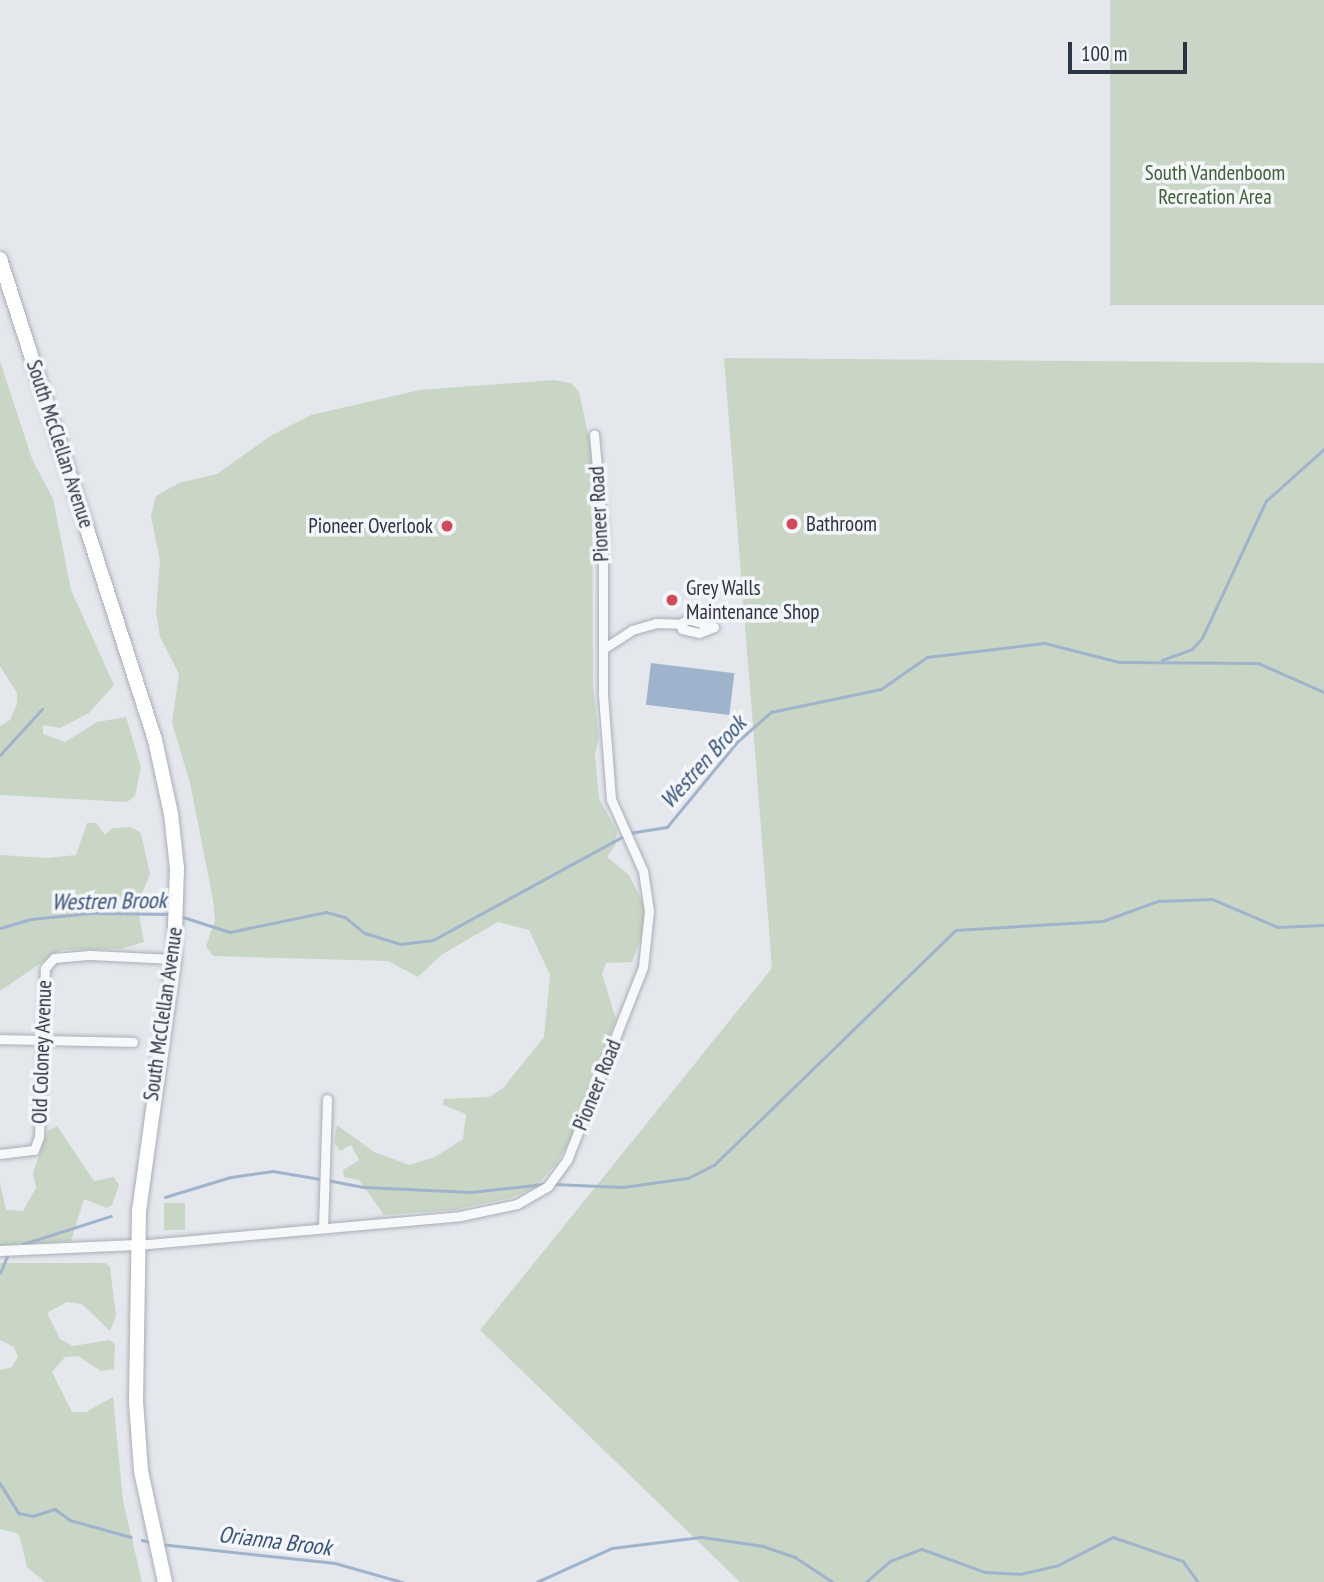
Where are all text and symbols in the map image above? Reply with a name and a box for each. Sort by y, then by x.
scale bar [1072,28,1191,72]
text: 100 m [1081,40,1127,67]
park label: South Vandenboom Recreation Area [1144,160,1286,210]
street label: South McClellan Avenue [21,357,99,531]
street label: Pioneer Road [584,466,614,562]
place label: Bathroom [806,511,877,537]
place label: Pioneer Overlook [308,513,433,539]
marker: Bathroom [784,516,800,532]
marker: Pioneer Overlook [439,518,455,534]
place label: Grey Walls Maintenance Shop [686,575,819,625]
marker: Grey Walls Maintenance Shop [664,592,680,608]
water label: Westren Brook [654,710,752,814]
water label: Westren Brook [51,886,167,916]
street label: South McClellan Avenue [138,925,188,1103]
street label: Old Coloney Avenue [27,979,57,1125]
street label: Pioneer Road [567,1036,627,1134]
water label: Orianna Brook [217,1520,333,1562]

